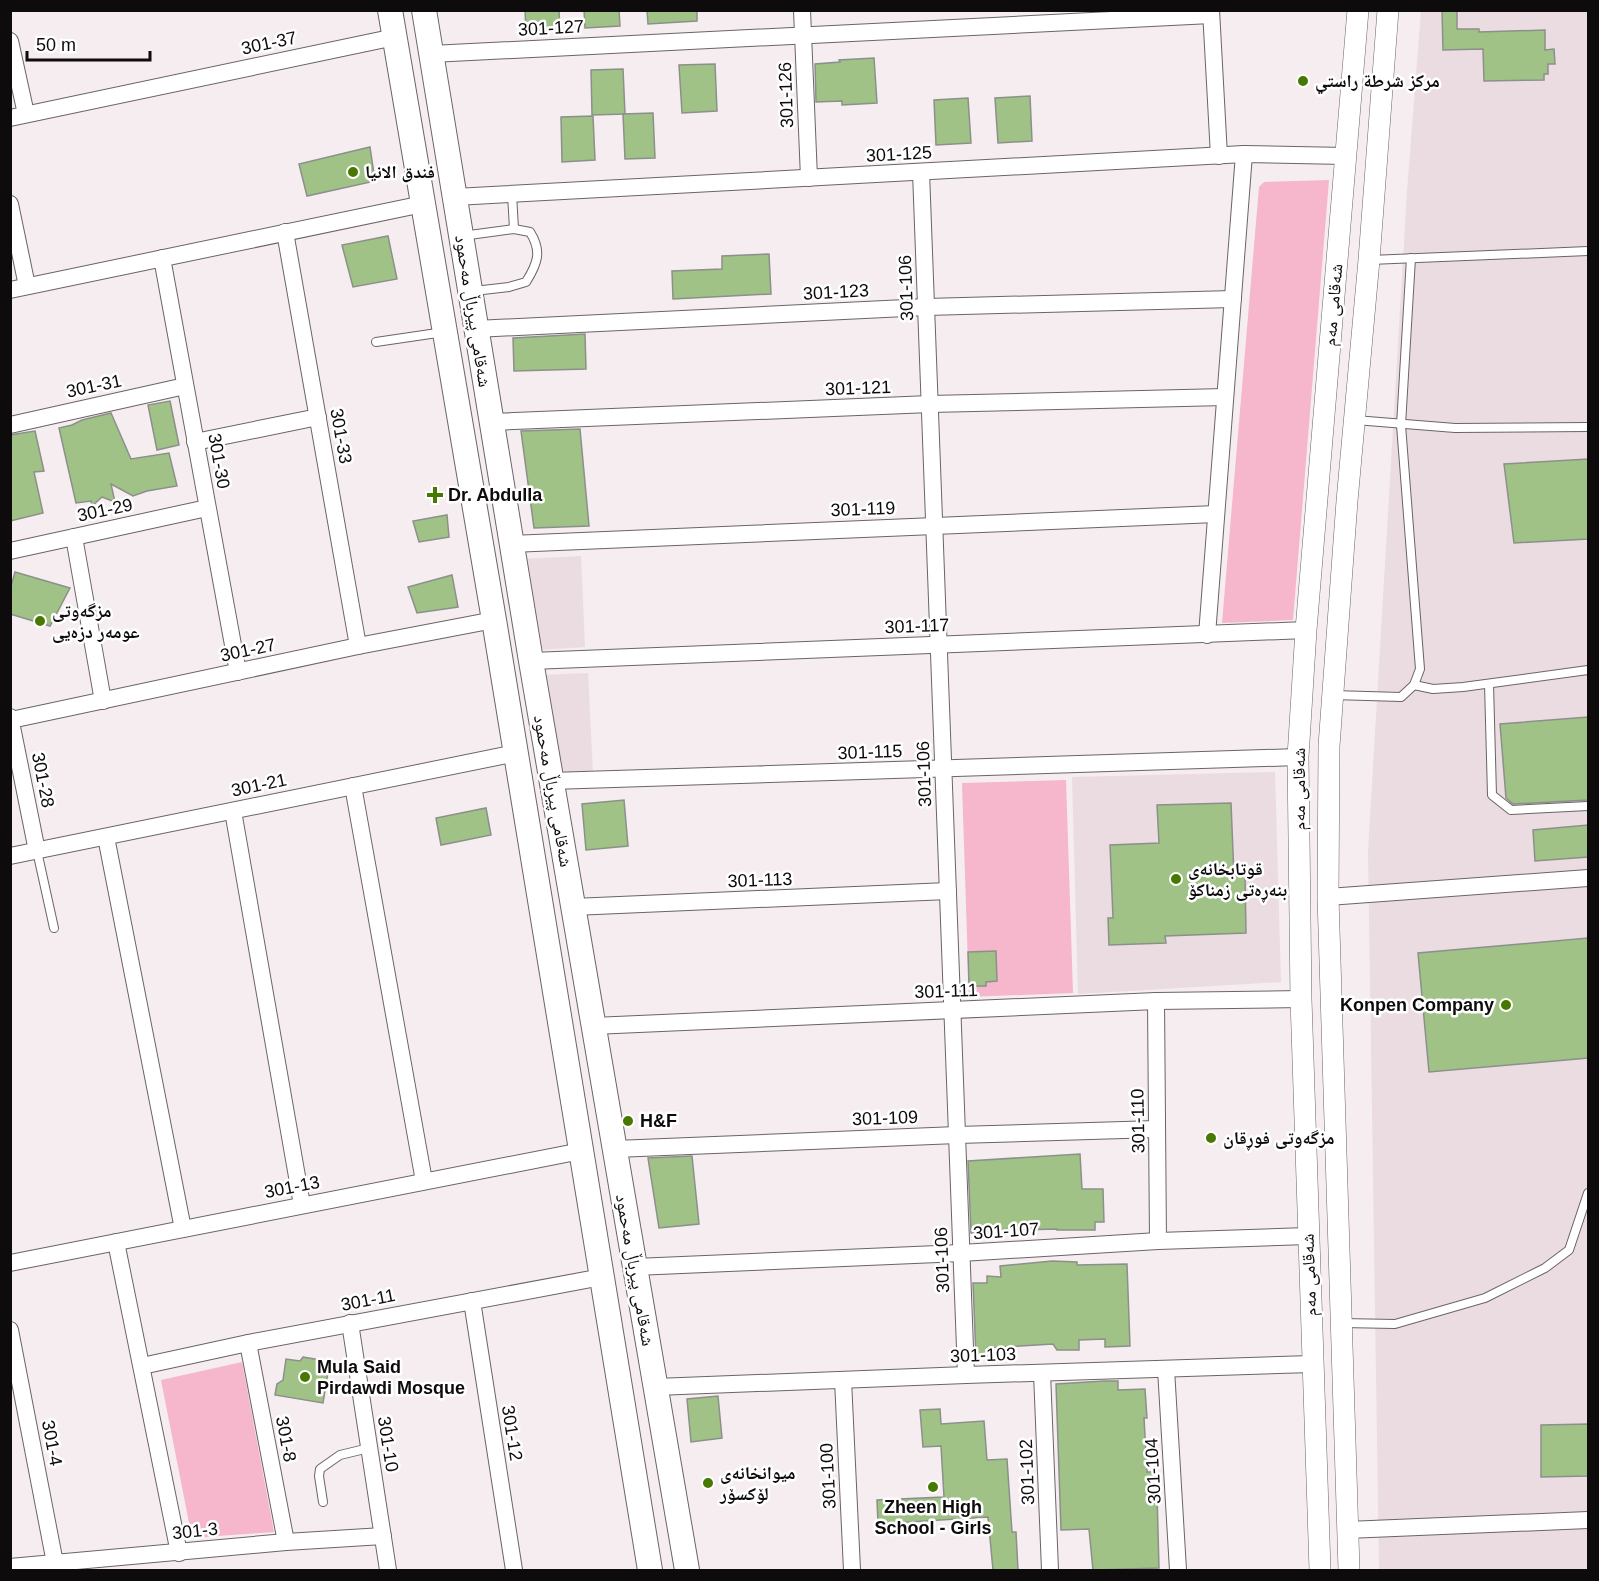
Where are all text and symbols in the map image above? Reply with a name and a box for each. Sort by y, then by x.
street label: 301-127 [517,16,585,40]
scale bar [27,24,150,62]
street label: 301-37 [240,27,298,59]
text: 50 m [36,35,76,55]
street label: 301-126 [775,62,797,128]
place label: مركز شرطة راستي [1315,71,1440,95]
marker: مركز شرطة راستي [1296,74,1310,88]
street label: 301-125 [865,142,933,166]
place label: فندق الانيا [365,162,435,183]
marker: فندق الانيا [346,165,360,179]
street label: شەقامی پیرباڵ مەحمود [450,233,495,389]
street label: 301-106 [895,255,917,321]
street label: شەقامی مەم [1319,263,1349,347]
street label: 301-123 [802,280,870,304]
street label: 301-31 [65,370,123,402]
street label: 301-121 [825,377,891,399]
street label: 301-33 [326,407,356,465]
street label: 301-30 [204,432,234,490]
place label: Dr. Abdulla [448,485,543,505]
marker: Dr. Abdulla [426,486,444,504]
street label: 301-29 [76,494,134,526]
street label: 301-119 [830,498,896,520]
place label: مزگەوتی عومەر دزەیی [52,601,140,643]
marker: مزگەوتی عومەر دزەیی [33,614,47,628]
street label: 301-117 [884,615,950,637]
street label: 301-27 [219,634,277,666]
street label: شەقامی پیرباڵ مەحمود [529,713,577,869]
street label: 301-115 [837,741,903,763]
street label: 301-106 [913,741,935,807]
street label: شەقامی مەم [1289,748,1311,830]
street label: 301-28 [28,751,58,809]
street label: 301-21 [230,769,288,801]
place label: قوتابخانەی بنەڕەتی زمناکۆ [1188,859,1287,903]
street label: 301-113 [727,869,793,891]
marker: قوتابخانەی بنەڕەتی زمناکۆ [1169,872,1183,886]
street label: 301-111 [914,980,978,1002]
place label: Konpen Company [1340,995,1494,1015]
marker: Konpen Company [1499,998,1513,1012]
street label: 301-110 [1127,1088,1149,1154]
street label: 301-109 [852,1107,918,1129]
place label: H&F [640,1111,677,1131]
marker: H&F [621,1114,635,1128]
place label: مزگەوتی فوڕقان [1223,1128,1335,1151]
marker: مزگەوتی فوڕقان [1204,1131,1218,1145]
street label: 301-13 [263,1172,321,1202]
street label: شەقامی پیرباڵ مەحمود [611,1192,659,1348]
street label: 301-107 [972,1219,1040,1243]
street label: 301-106 [931,1227,953,1293]
street label: شەقامی مەم [1298,1233,1322,1317]
street label: 301-11 [339,1285,397,1315]
street label: 301-103 [950,1344,1016,1366]
place label: Mula Said Pirdawdi Mosque [317,1357,465,1398]
marker: Mula Said Pirdawdi Mosque [298,1370,312,1384]
street label: 301-12 [498,1404,526,1462]
street label: 301-8 [272,1414,300,1464]
street label: 301-10 [374,1415,402,1473]
street label: 301-4 [38,1418,66,1468]
street label: 301-104 [1141,1437,1165,1505]
street label: 301-102 [1016,1439,1038,1505]
street label: 301-100 [816,1442,840,1510]
place label: میوانخانەی لۆکسۆر [719,1463,796,1504]
marker: میوانخانەی لۆکسۆر [701,1476,715,1490]
marker: Zheen High School - Girls [926,1480,940,1494]
place label: Zheen High School - Girls [874,1497,992,1538]
street label: 301-3 [171,1519,219,1543]

